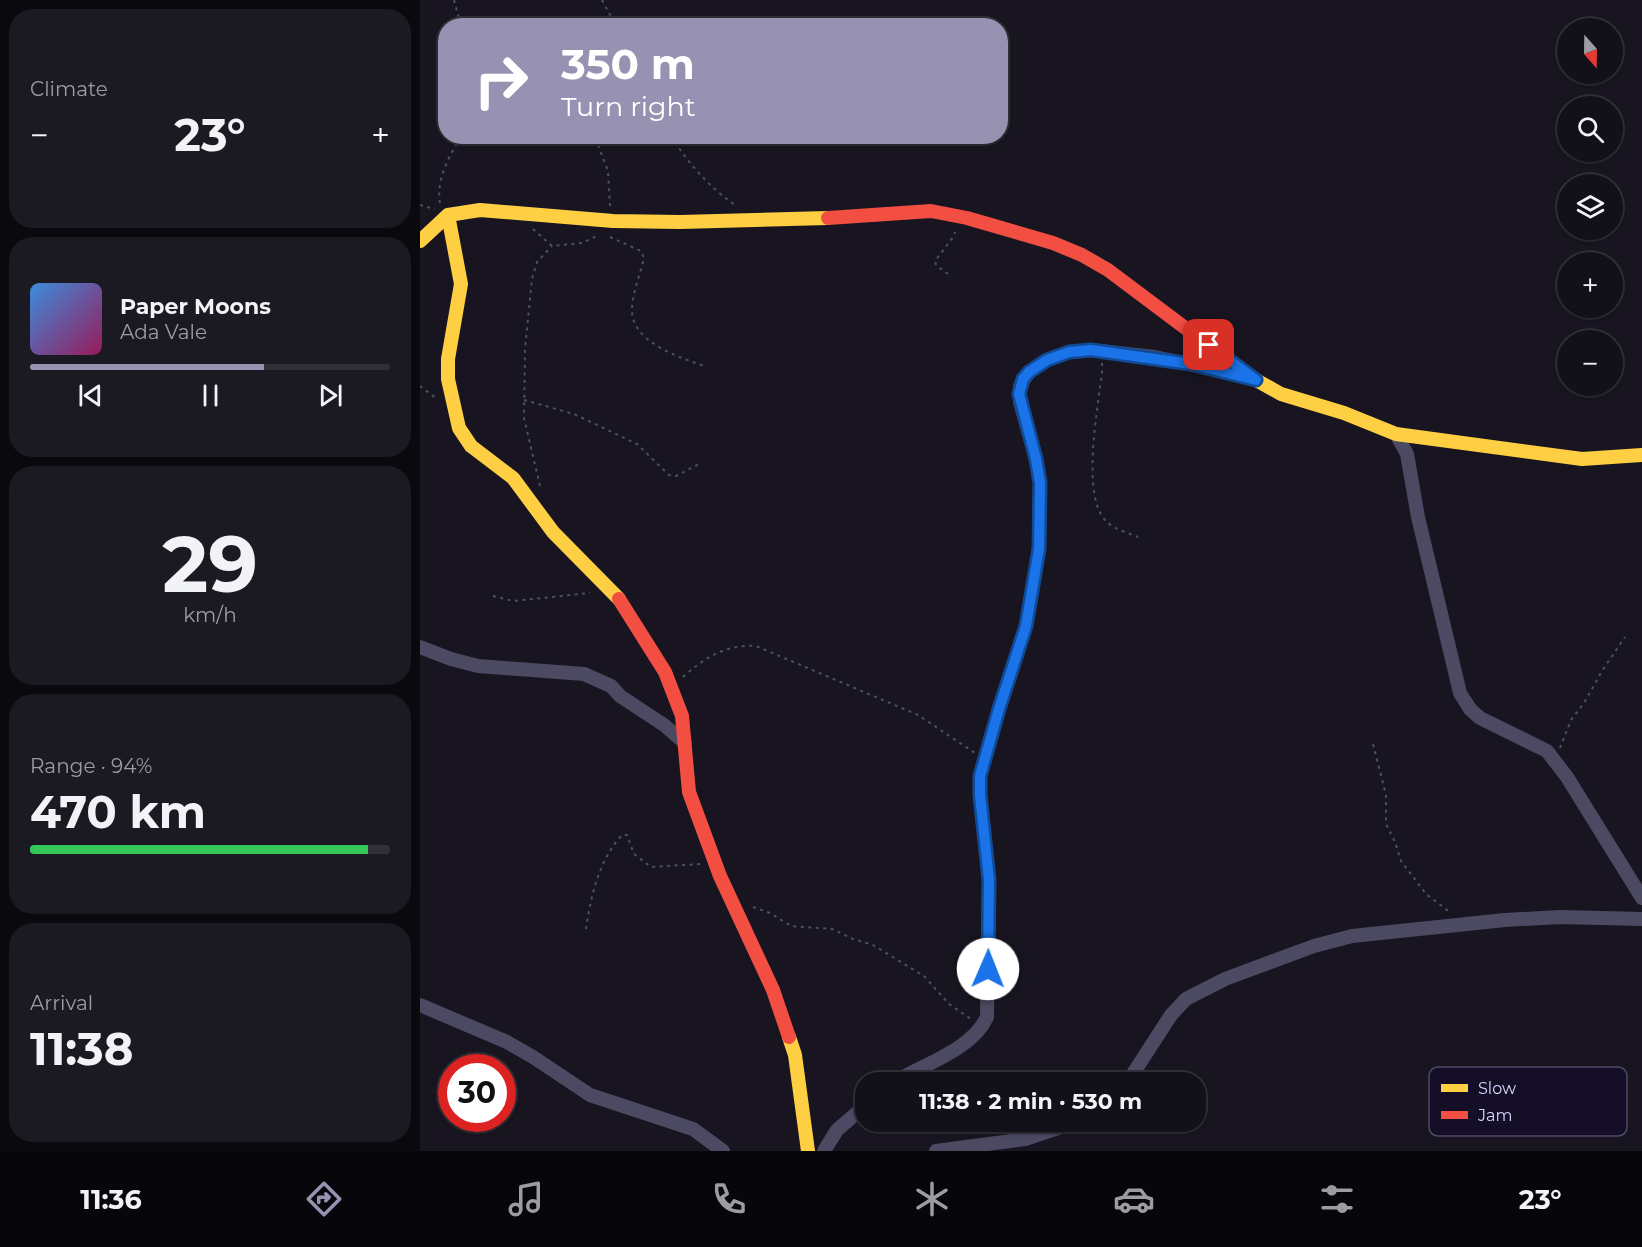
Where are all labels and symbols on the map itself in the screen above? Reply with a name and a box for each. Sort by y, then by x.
north arrow [1557,18,1623,84]
pin [1183,319,1234,370]
position arrow [956,937,1020,1001]
speed limit sign: 30 [438,1054,516,1132]
legend [1429,1067,1627,1136]
text: Slow [1478,1079,1516,1098]
text: Jam [1477,1106,1512,1125]

